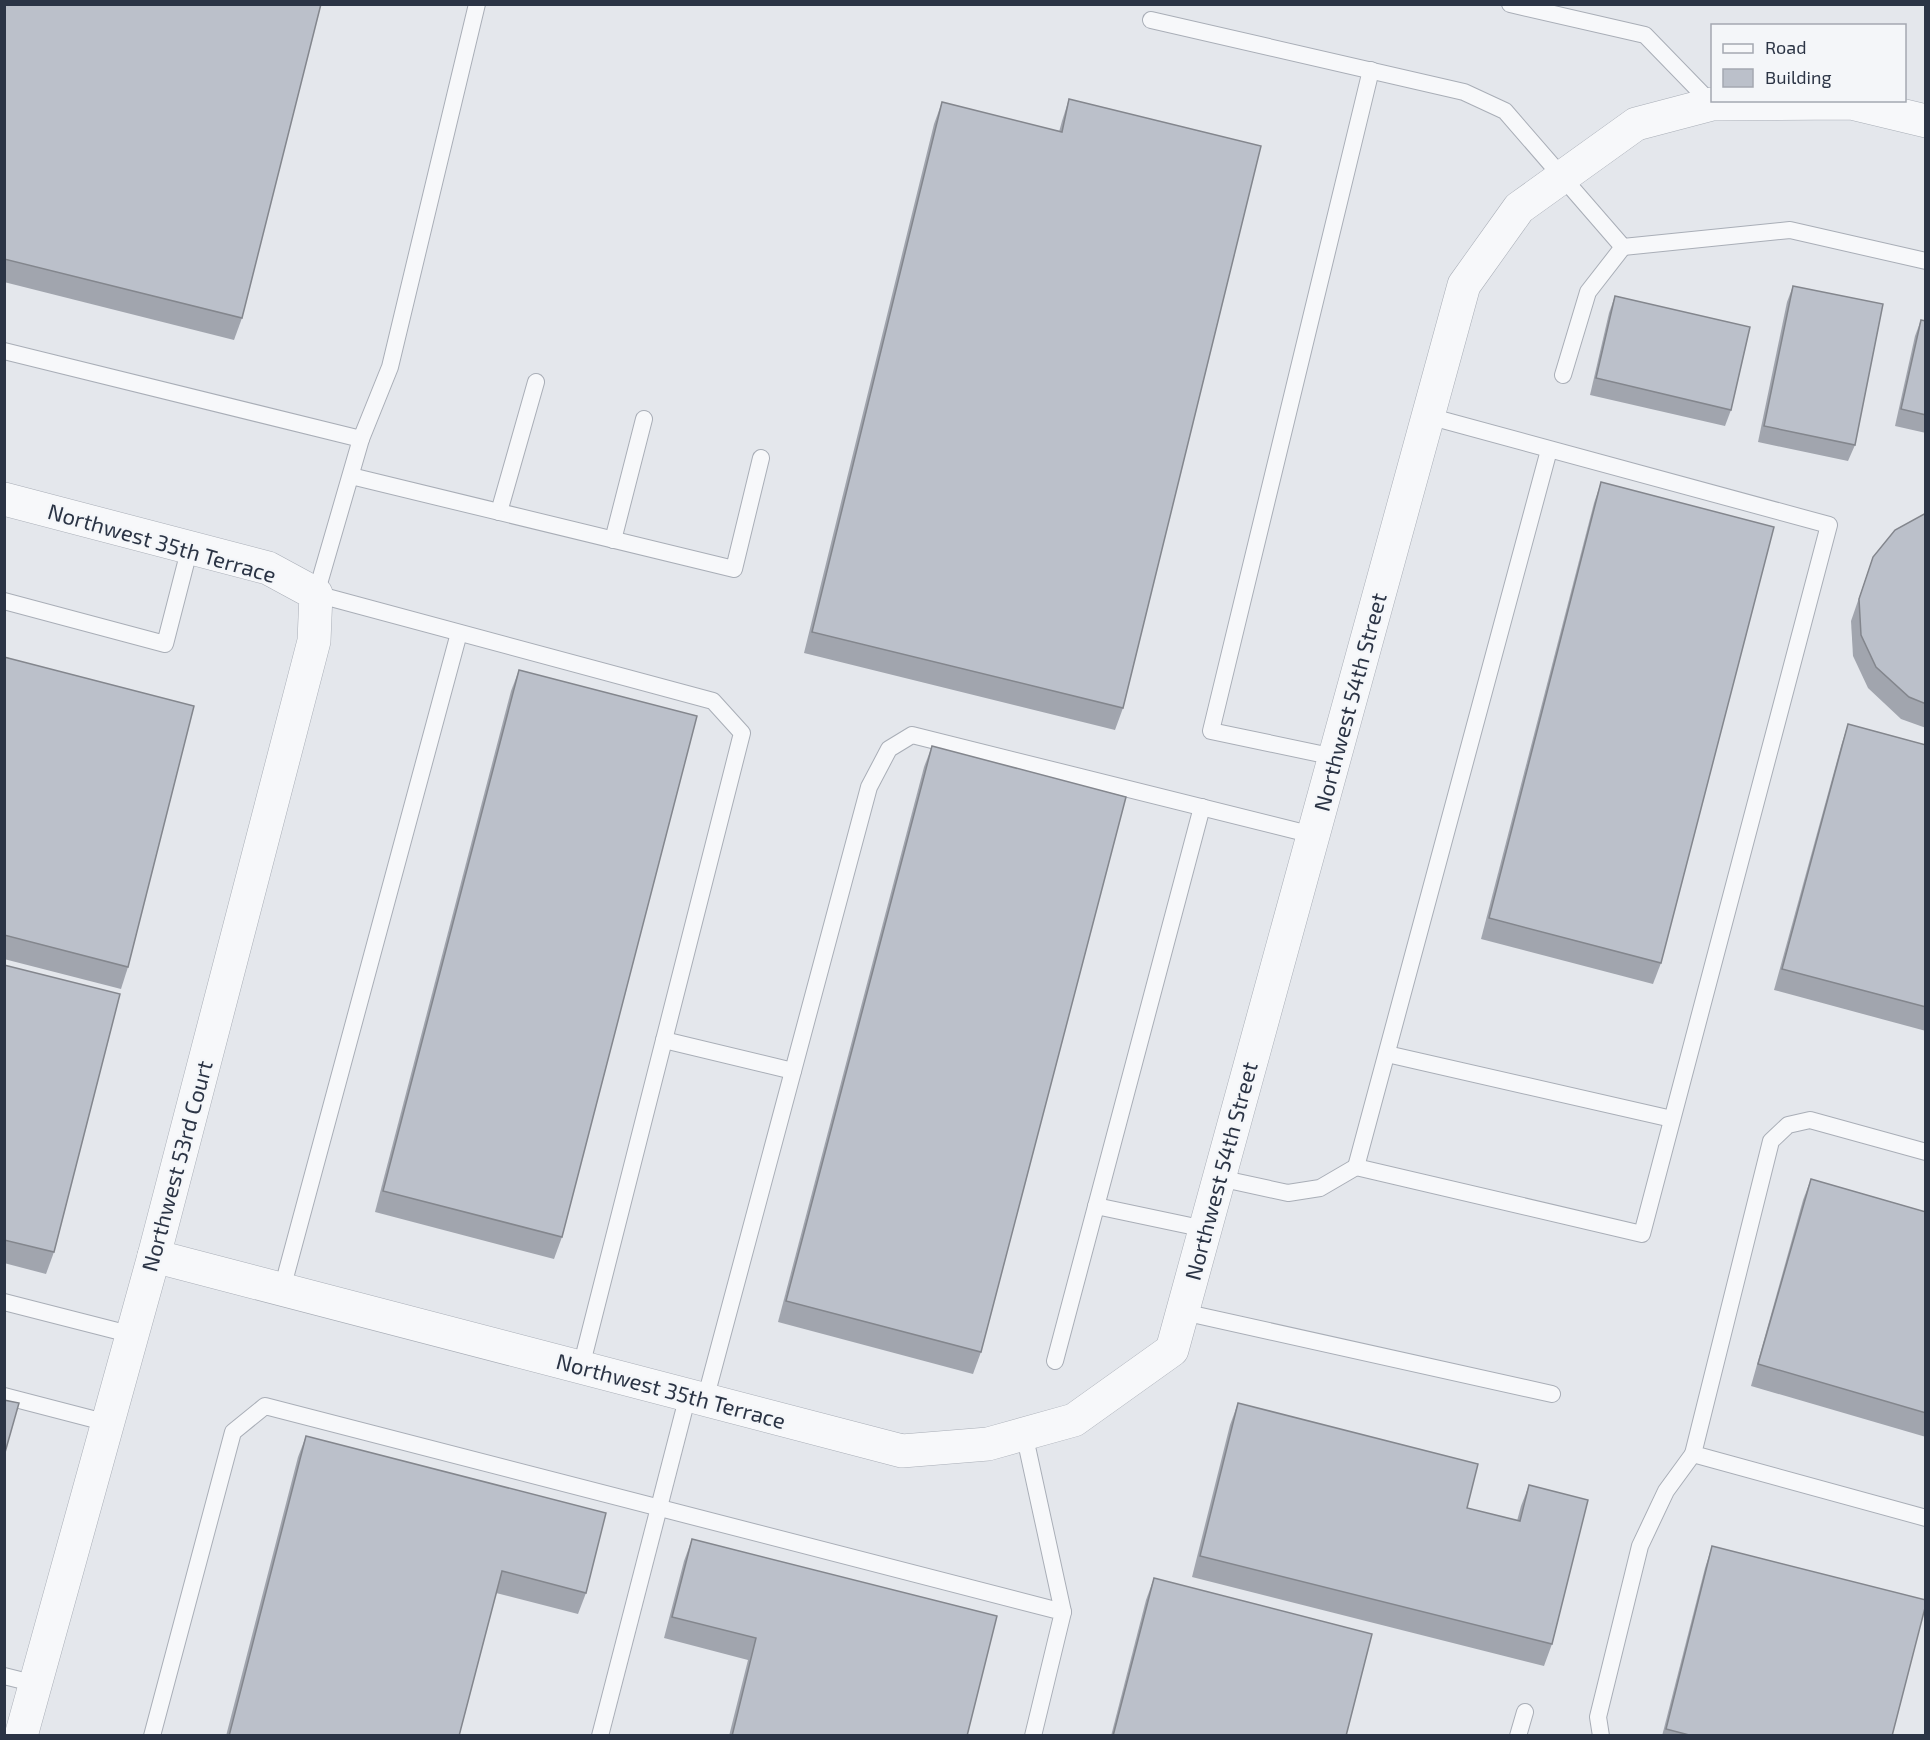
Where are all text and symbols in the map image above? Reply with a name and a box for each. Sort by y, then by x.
legend [1711,24,1906,102]
text: Road [1765,36,1806,58]
text: Building [1765,66,1832,88]
street label: Northwest 35th Terrace [45,497,279,587]
street label: Northwest 54th Street [1307,590,1391,814]
street label: Northwest 53rd Court [135,1057,217,1274]
street label: Northwest 54th Street [1178,1059,1262,1283]
street label: Northwest 35th Terrace [554,1347,789,1433]

